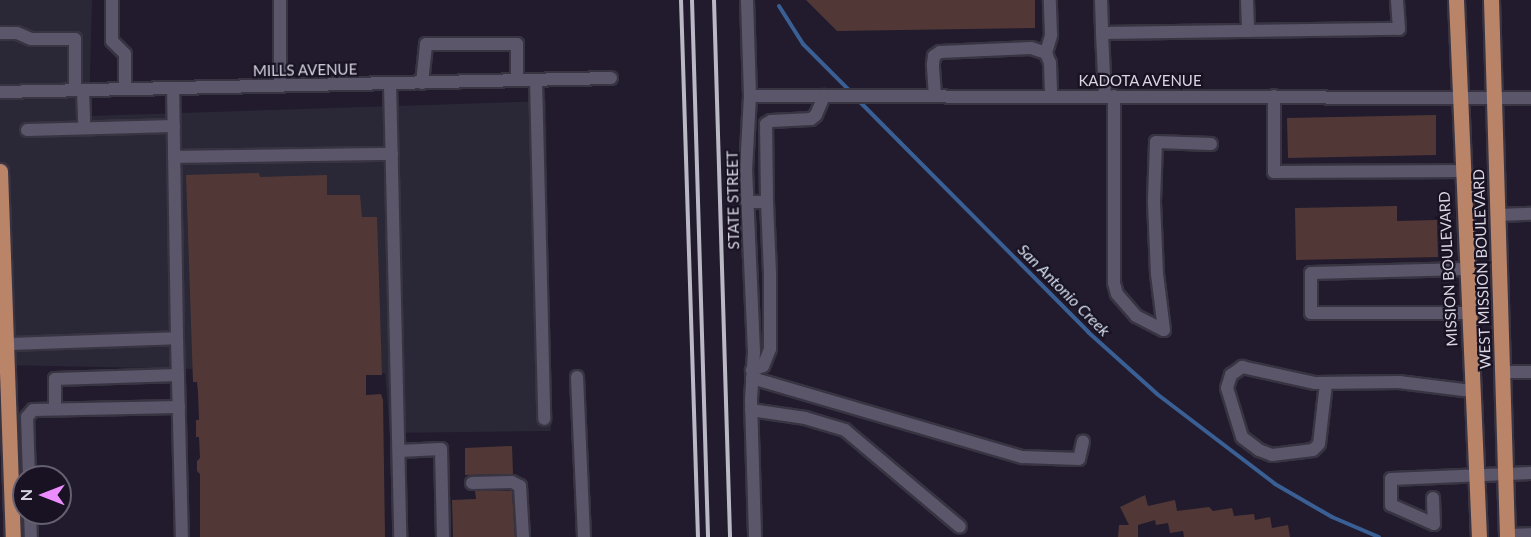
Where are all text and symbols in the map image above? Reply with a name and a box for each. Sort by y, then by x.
street label: MILLS AVENUE [252,60,358,80]
street label: KADOTA AVENUE [1078,72,1202,90]
street label: STATE STREET [723,150,743,250]
street label: WEST MISSION BOULEVARD [1470,169,1494,369]
street label: MISSION BOULEVARD [1435,191,1461,347]
water label: San Antonio Creek [1014,240,1114,340]
north arrow [12,465,72,525]
text: N [16,489,35,501]

